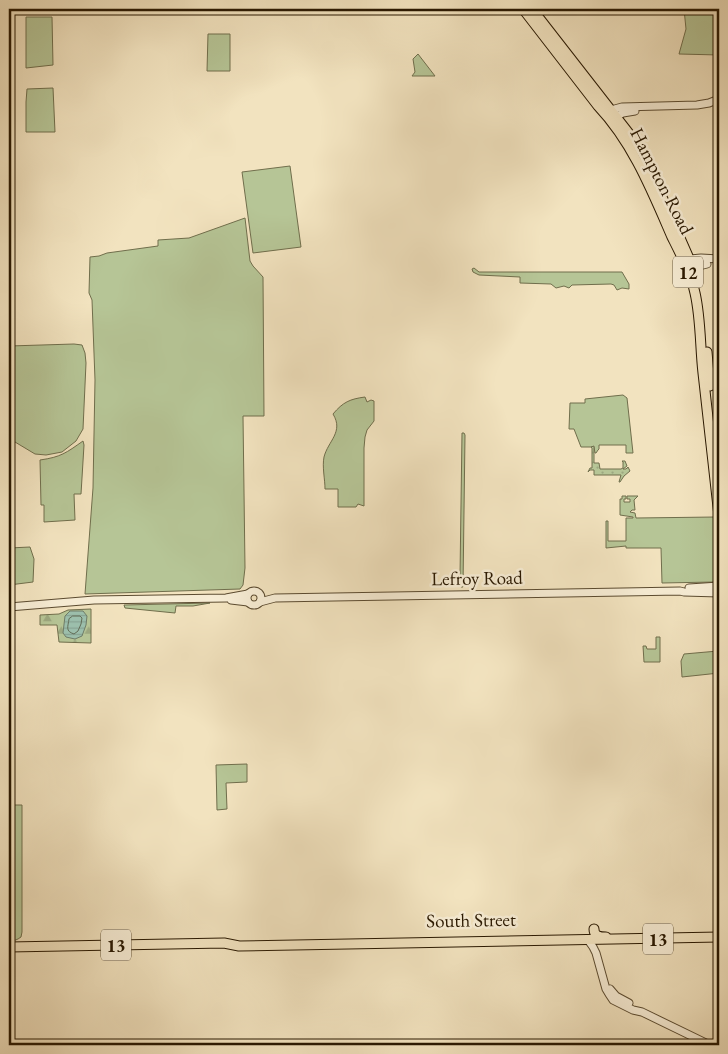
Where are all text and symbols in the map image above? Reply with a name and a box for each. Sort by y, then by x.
street label: Hampton Road [624,123,700,239]
road number: 12 [673,256,703,288]
street label: Lefroy Road [431,565,523,591]
street label: South Street [426,907,516,933]
road number: 13 [643,924,673,954]
road number: 13 [101,930,131,960]

